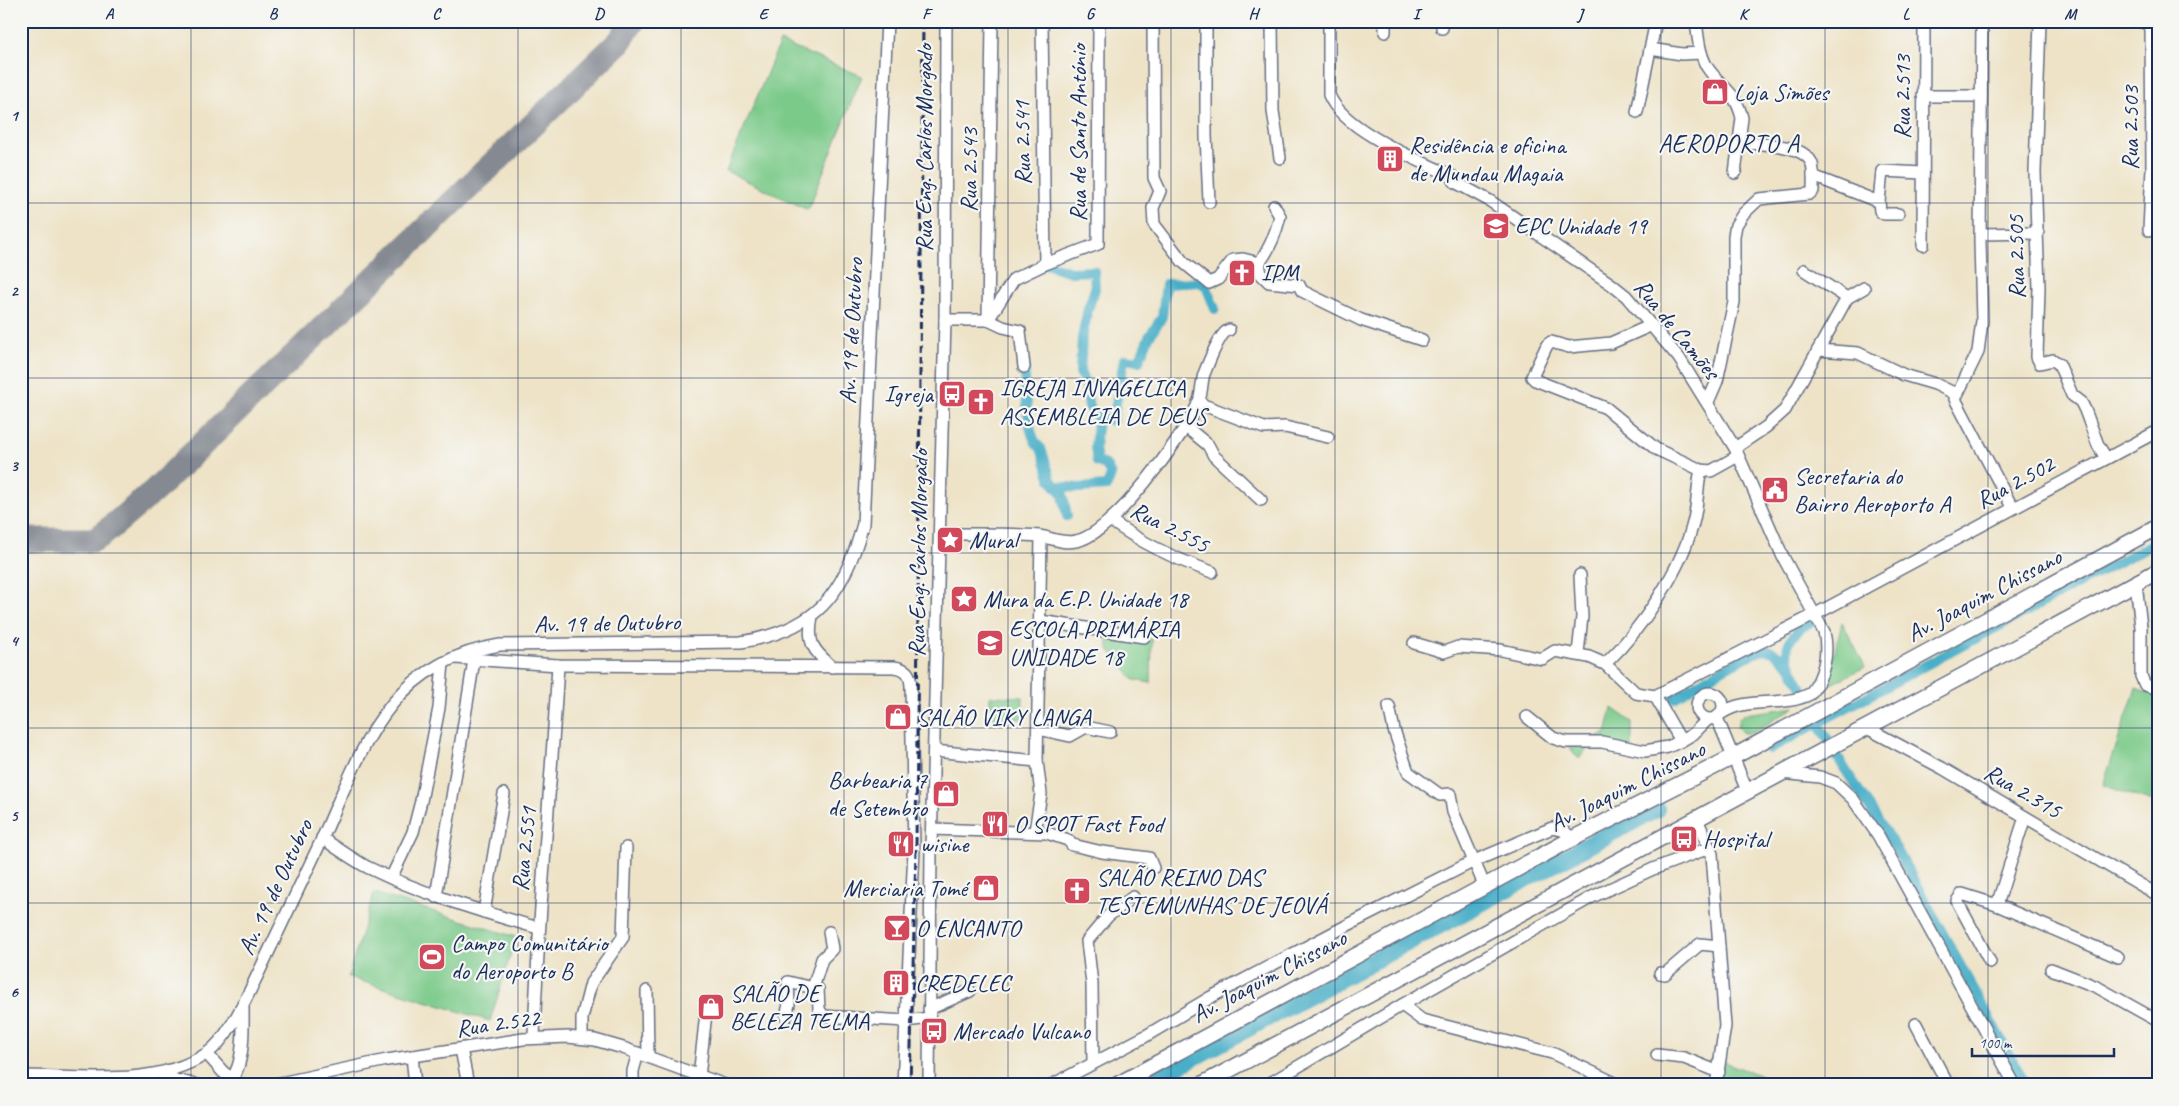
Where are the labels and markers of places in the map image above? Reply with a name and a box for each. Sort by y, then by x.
shop icon: Loja Simões [1700,77,1730,107]
place label: Loja Simões [1734,77,1831,107]
place label: Residência e oficina de Mundau Magaia [1409,130,1567,188]
building icon: Residência e oficina de Mundau Magaia [1375,144,1405,174]
school or university icon: EPC Unidade 19 [1481,211,1511,241]
place label: EPC Unidade 19 [1515,211,1649,241]
church icon: IPM [1227,258,1257,288]
place label: IPM [1261,258,1300,288]
place label: IGREJA INVAGELICA ASSEMBLEIA DE DEUS [1000,373,1210,431]
place label: Igreja [884,379,934,409]
bus stop icon: Igreja [937,379,967,409]
church icon: IGREJA INVAGELICA ASSEMBLEIA DE DEUS [966,387,996,417]
place label: Secretaria do Bairro Aeroporto A [1794,461,1951,519]
public building icon: Secretaria do Bairro Aeroporto A [1760,475,1790,505]
place icon: Mural [935,525,965,555]
place label: Mural [969,525,1021,555]
place icon: Mura da E.P. Unidade 18 [949,584,979,614]
place label: Mura da E.P. Unidade 18 [983,584,1190,614]
place label: ESCOLA PRIMÁRIA UNIDADE 18 [1009,614,1180,672]
school or university icon: ESCOLA PRIMÁRIA UNIDADE 18 [975,628,1005,658]
shop icon: SALÃO VIKY LANGA [883,702,913,732]
place label: SALÃO VIKY LANGA [917,702,1092,732]
place label: Barbearia 7 de Setembro [828,765,929,823]
shop icon: Barbearia 7 de Setembro [931,779,961,809]
restaurant icon: O SPOT Fast Food [980,809,1010,839]
place label: O SPOT Fast Food [1014,809,1166,839]
bus stop icon: Hospital [1669,824,1699,854]
place label: Hospital [1703,824,1773,854]
restaurant icon: wisine [886,829,916,859]
place label: wisine [920,829,971,859]
place label: SALÃO REINO DAS TESTEMUNHAS DE JEOVÁ [1096,862,1330,920]
place label: Merciaria Tomé [843,873,971,903]
shop icon: Merciaria Tomé [971,873,1001,903]
church icon: SALÃO REINO DAS TESTEMUNHAS DE JEOVÁ [1062,876,1092,906]
bar icon: O ENCANTO [882,913,912,943]
place label: O ENCANTO [916,913,1023,943]
place label: Campo Comunitário do Aeroporto B [451,928,610,986]
sports icon: Campo Comunitário do Aeroporto B [417,942,447,972]
building icon: CREDELEC [881,968,911,998]
place label: CREDELEC [915,968,1014,998]
place label: SALÃO DE BELEZA TELMA [730,978,870,1036]
shop icon: SALÃO DE BELEZA TELMA [696,992,726,1022]
bus stop icon: Mercado Vulcano [919,1016,949,1046]
place label: Mercado Vulcano [953,1016,1092,1046]

